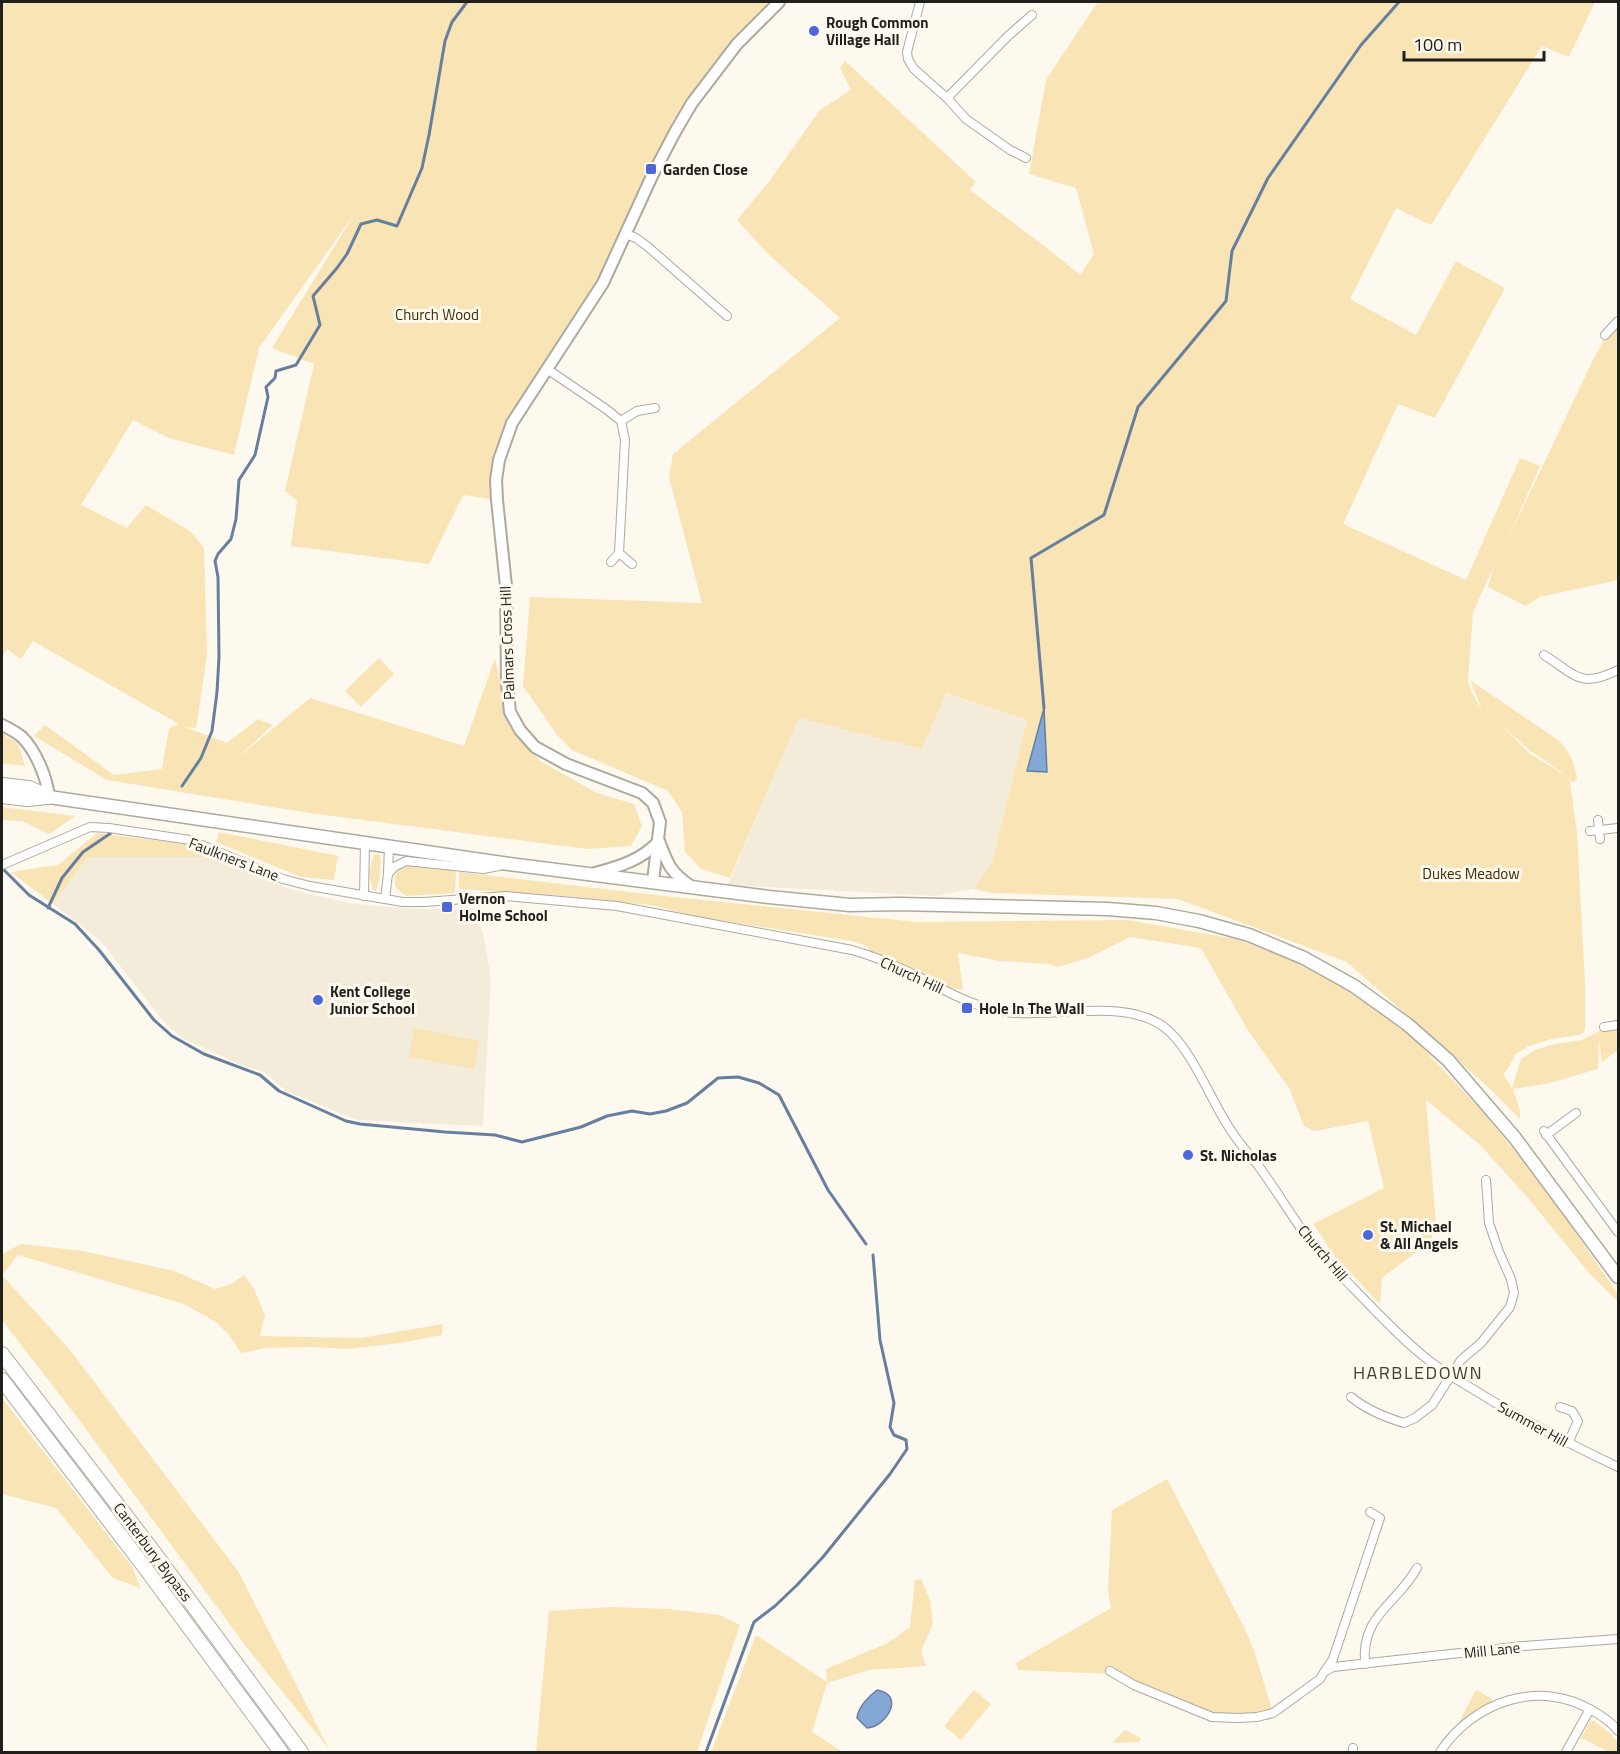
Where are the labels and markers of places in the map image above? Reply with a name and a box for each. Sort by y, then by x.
place label: Rough Common Village Hall [826,11,929,51]
marker: Rough Common Village Hall [807,24,821,38]
place label: Garden Close [663,158,748,181]
marker: Garden Close [644,162,658,176]
place label: Vernon Holme School [459,887,548,927]
marker: Vernon Holme School [440,900,454,914]
place label: Kent College Junior School [330,980,415,1020]
marker: Kent College Junior School [311,993,325,1007]
place label: Hole In The Wall [979,997,1085,1020]
marker: Hole In The Wall [960,1001,974,1015]
place label: St. Nicholas [1200,1144,1277,1167]
marker: St. Nicholas [1181,1148,1195,1162]
place label: St. Michael & All Angels [1380,1215,1458,1255]
marker: St. Michael & All Angels [1361,1228,1375,1242]

